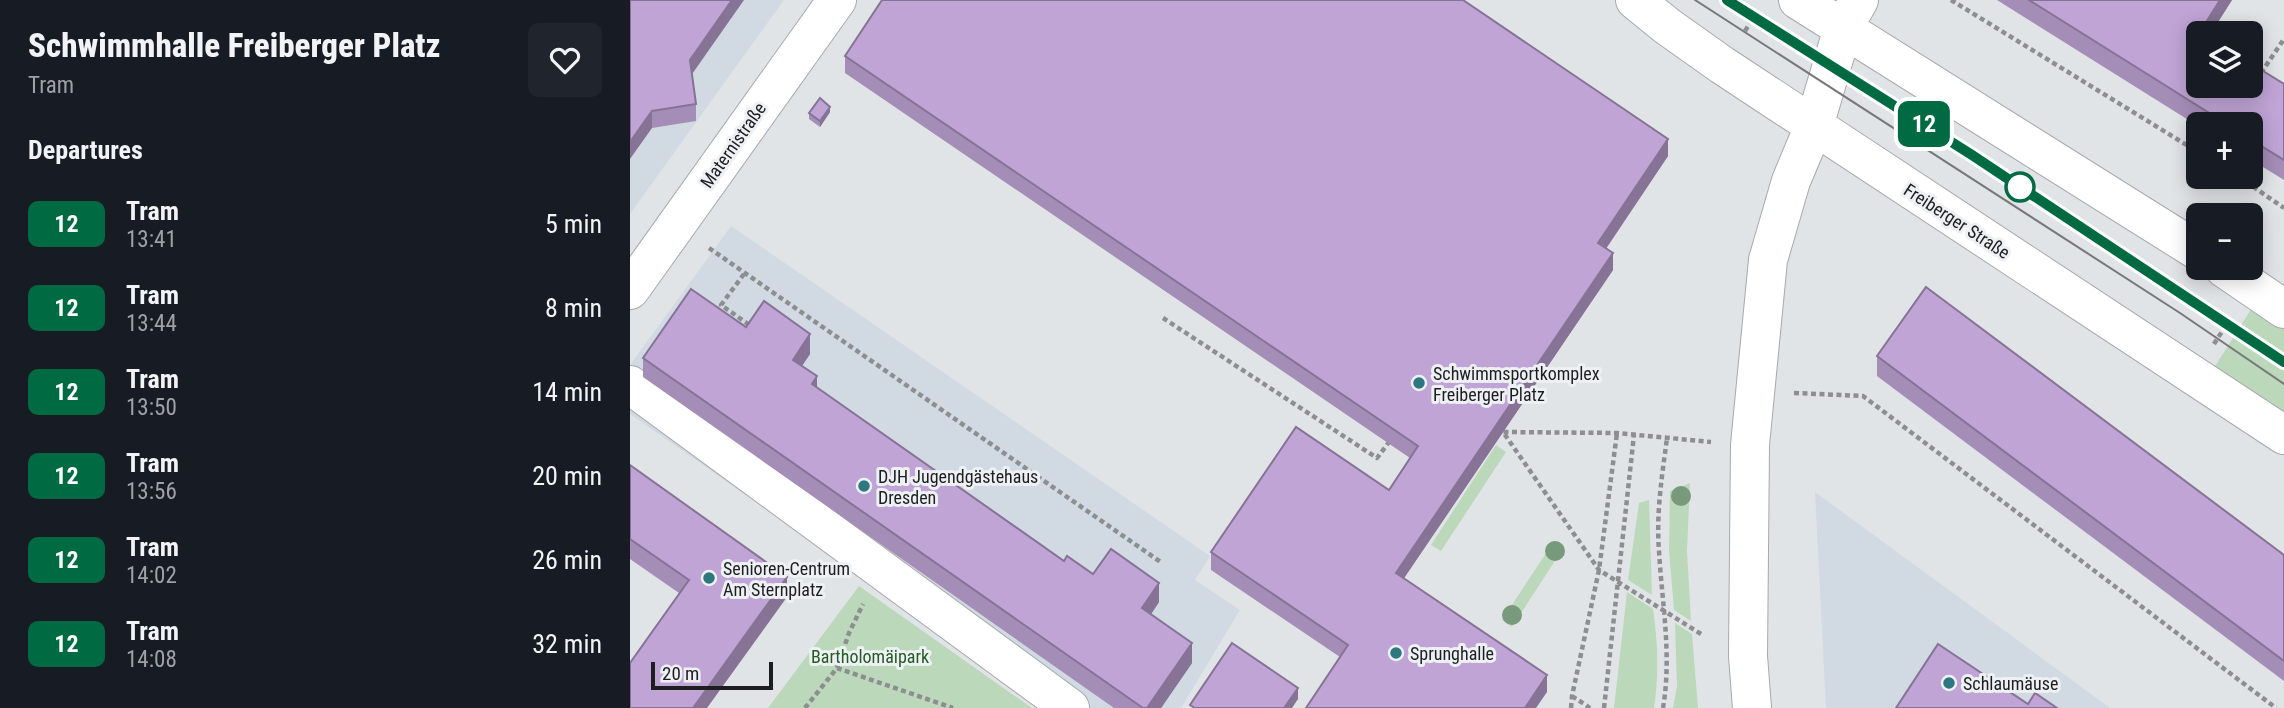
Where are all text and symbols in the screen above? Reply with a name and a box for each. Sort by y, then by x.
map controls [2186,21,2263,280]
button: layers [2186,21,2263,98]
button: heart [528,23,602,97]
text: Schwimmhalle Freiberger Platz [28,26,441,65]
text: Tram [28,72,74,99]
street label: Maternistraße [696,98,770,192]
line badge: 12 [1892,101,1956,147]
text: 12 [1912,110,1936,138]
button: + [2186,112,2263,189]
text: Departures [28,135,143,165]
unlabelled marker [2005,172,2035,202]
street label: Freiberger Straße [1900,179,2014,263]
text: Tram [126,196,179,226]
button: − [2186,203,2263,280]
text: 5 min [545,209,602,239]
text: 12 [54,210,79,238]
text: 13:41 [126,226,177,253]
text: Tram [126,280,179,310]
text: 8 min [545,293,602,323]
text: 12 [54,294,79,322]
text: 13:44 [126,310,177,337]
place label: Schwimmsportkomplex Freiberger Platz [1433,363,1600,405]
text: Tram [126,364,179,394]
marker: Schwimmsportkomplex Freiberger Platz [1411,375,1427,391]
text: 14 min [532,377,602,407]
text: 12 [54,378,79,406]
text: 13:50 [126,394,177,421]
text: Tram [126,448,179,478]
text: 20 min [532,461,602,491]
text: 12 [54,462,79,490]
place label: DJH Jugendgästehaus Dresden [878,466,1038,508]
text: 13:56 [126,478,177,505]
marker: DJH Jugendgästehaus Dresden [856,478,872,494]
text: Tram [126,532,179,562]
text: 26 min [532,545,602,575]
text: 12 [54,546,79,574]
place label: Senioren-Centrum Am Sternplatz [723,558,850,600]
text: 14:02 [126,562,177,589]
marker: Senioren-Centrum Am Sternplatz [701,570,717,586]
text: Tram [126,616,179,646]
text: 32 min [532,629,602,659]
text: 12 [54,630,79,658]
place label: Sprunghalle [1410,643,1494,664]
marker: Sprunghalle [1388,645,1404,661]
text: 14:08 [126,646,177,673]
park label: Bartholomäipark [811,646,929,667]
scale bar [651,659,774,691]
text: 20 m [662,662,699,685]
place label: Schlaumäuse [1963,673,2058,694]
marker: Schlaumäuse [1941,675,1957,691]

